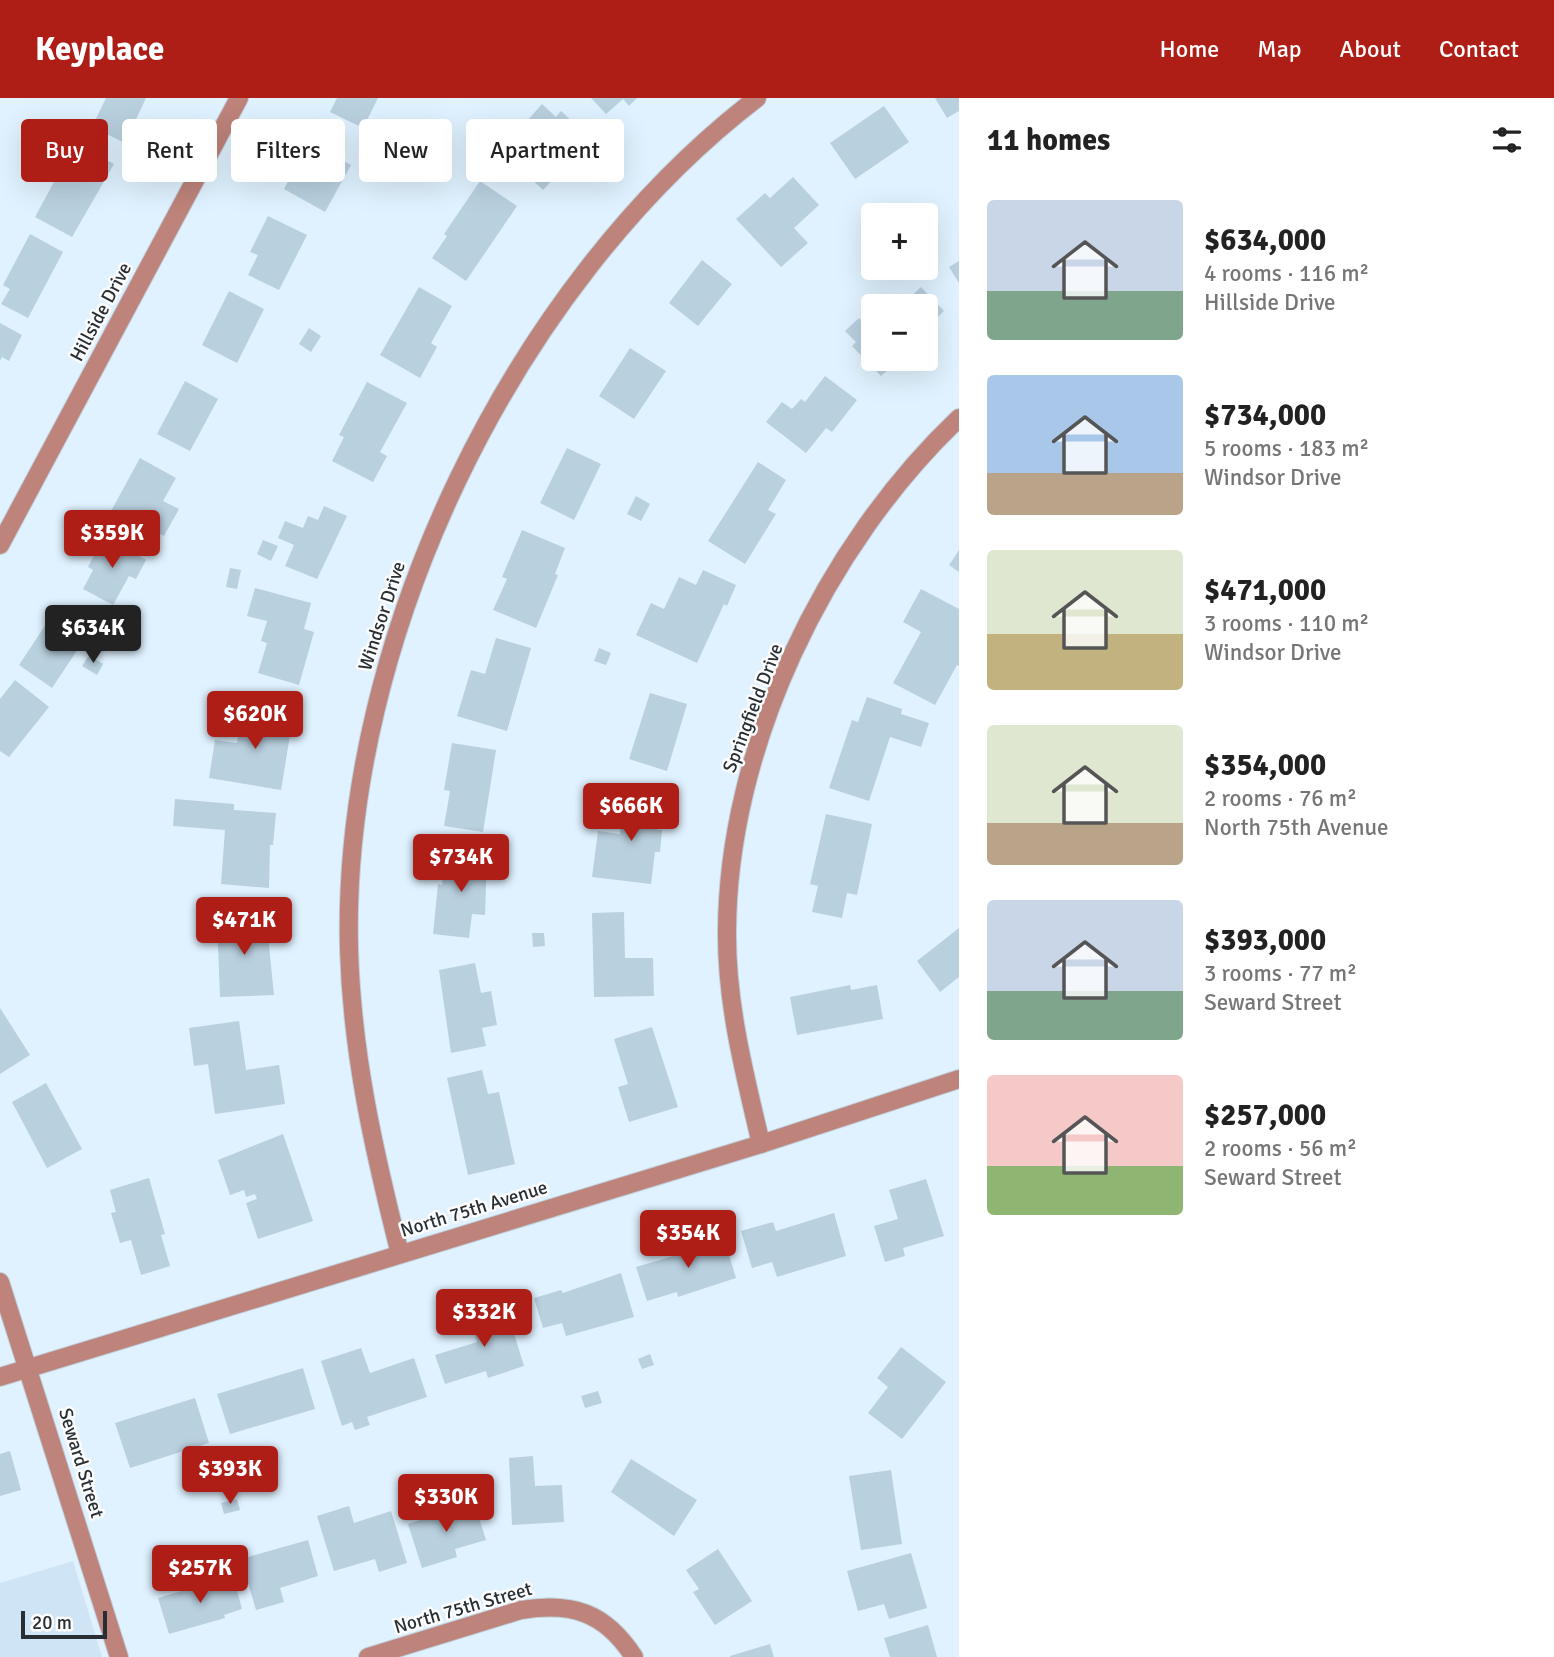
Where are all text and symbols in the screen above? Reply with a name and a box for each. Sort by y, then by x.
text: Keyplace [35,29,164,70]
text: Home [1159,34,1219,64]
text: Map [1257,34,1302,64]
text: About [1340,34,1401,64]
text: Contact [1439,34,1519,64]
chip: Buy [21,119,108,182]
chip: Rent [122,119,217,182]
chip: Filters [231,119,345,182]
chip: New [359,119,452,182]
chip: Apartment [466,119,624,182]
icon: filters [1488,121,1526,159]
text: 11 homes [987,122,1110,159]
map controls [861,203,938,371]
button: + [861,203,938,280]
text: $634,000 [1204,222,1326,259]
icon: home [1043,228,1127,312]
street label: Hillside Drive [65,258,137,366]
text: 4 rooms · 116 m² [1204,259,1369,288]
text: Hillside Drive [1204,288,1336,317]
button: − [861,294,938,371]
text: $734,000 [1204,397,1326,434]
icon: home [1043,403,1127,487]
text: 5 rooms · 183 m² [1204,434,1369,463]
text: Windsor Drive [1204,463,1342,492]
pin: $359K [63,510,161,570]
text: $359K [80,518,144,547]
street label: Windsor Drive [353,558,411,674]
text: $471,000 [1204,572,1326,609]
icon: home [1043,578,1127,662]
pin: $634K [44,606,142,665]
text: 3 rooms · 110 m² [1204,609,1369,638]
text: $634K [61,613,125,642]
text: Windsor Drive [1204,638,1342,667]
street label: Springfield Drive [717,640,789,776]
pin: $620K [206,692,304,751]
text: $620K [223,699,287,728]
text: $354,000 [1204,747,1326,784]
icon: home [1043,753,1127,837]
pin: $666K [582,784,680,843]
text: 2 rooms · 76 m² [1204,784,1357,813]
text: $666K [599,791,663,820]
text: North 75th Avenue [1204,813,1389,842]
pin: $734K [412,834,510,894]
text: $734K [429,842,493,871]
pin: $471K [195,898,293,957]
text: $471K [212,905,276,934]
text: $393,000 [1204,922,1326,959]
icon: home [1043,928,1127,1012]
text: 3 rooms · 77 m² [1204,959,1357,988]
text: Seward Street [1204,988,1341,1017]
text: $257,000 [1204,1097,1326,1134]
icon: home [1043,1103,1127,1187]
text: 2 rooms · 56 m² [1204,1134,1357,1163]
text: Seward Street [1204,1163,1341,1192]
street label: North 75th Avenue [398,1175,550,1243]
pin: $354K [639,1210,737,1270]
text: $354K [656,1218,720,1247]
pin: $332K [435,1290,533,1349]
text: $332K [452,1297,516,1326]
street label: Seward Street [53,1405,109,1521]
pin: $393K [181,1446,279,1506]
text: $393K [198,1454,262,1483]
pin: $330K [397,1474,495,1534]
text: $330K [414,1482,478,1511]
pin: $257K [151,1546,249,1605]
text: $257K [168,1553,232,1582]
street label: North 75th Street [391,1577,535,1639]
scale bar [21,1608,107,1640]
text: 20 m [32,1611,72,1635]

